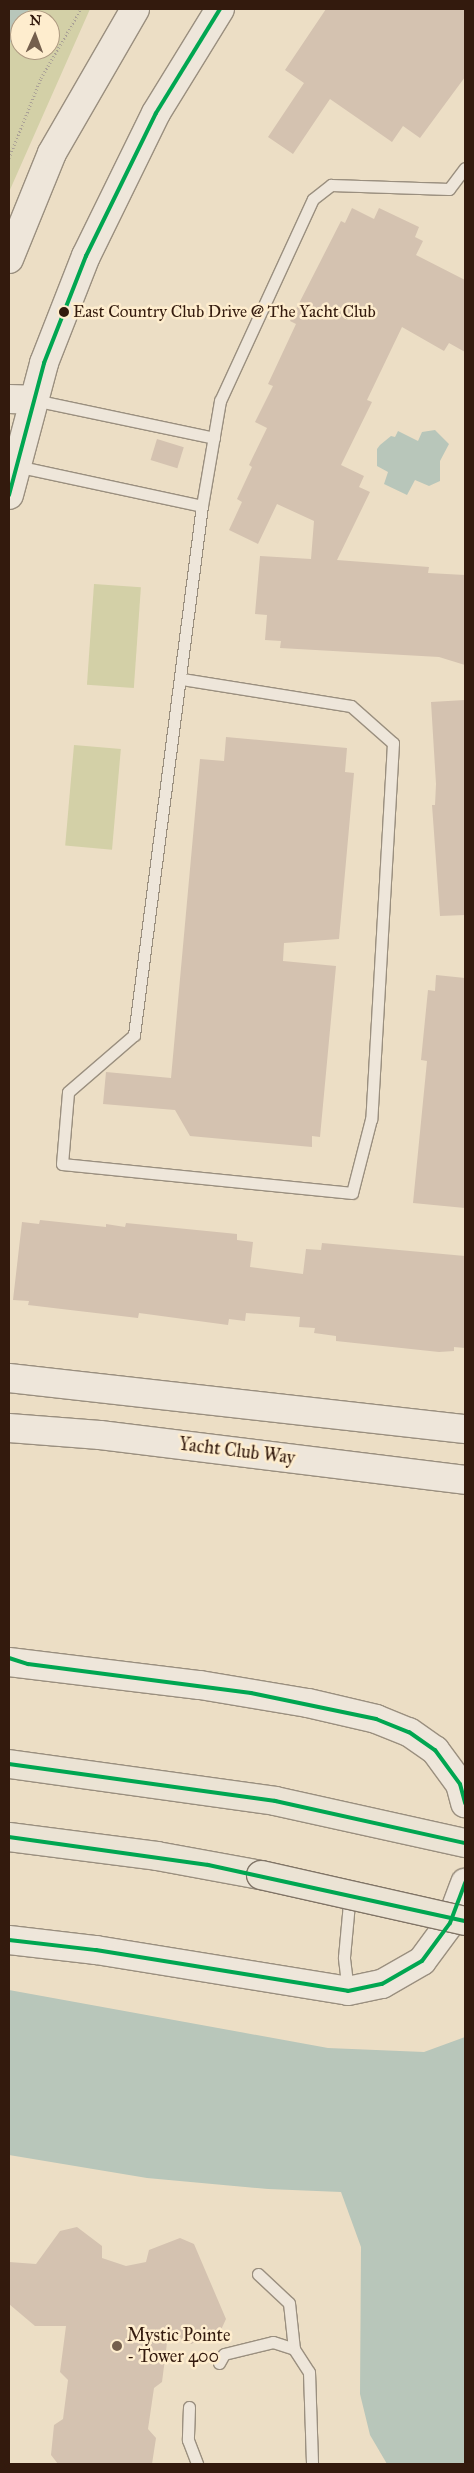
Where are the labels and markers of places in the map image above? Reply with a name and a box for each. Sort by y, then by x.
place label: East Country Club Drive @ The Yacht Club [73,302,376,322]
marker: East Country Club Drive @ The Yacht Club [59,307,69,317]
place label: Mystic Pointe - Tower 400 [127,2325,230,2368]
marker: Mystic Pointe - Tower 400 [111,2340,123,2352]

